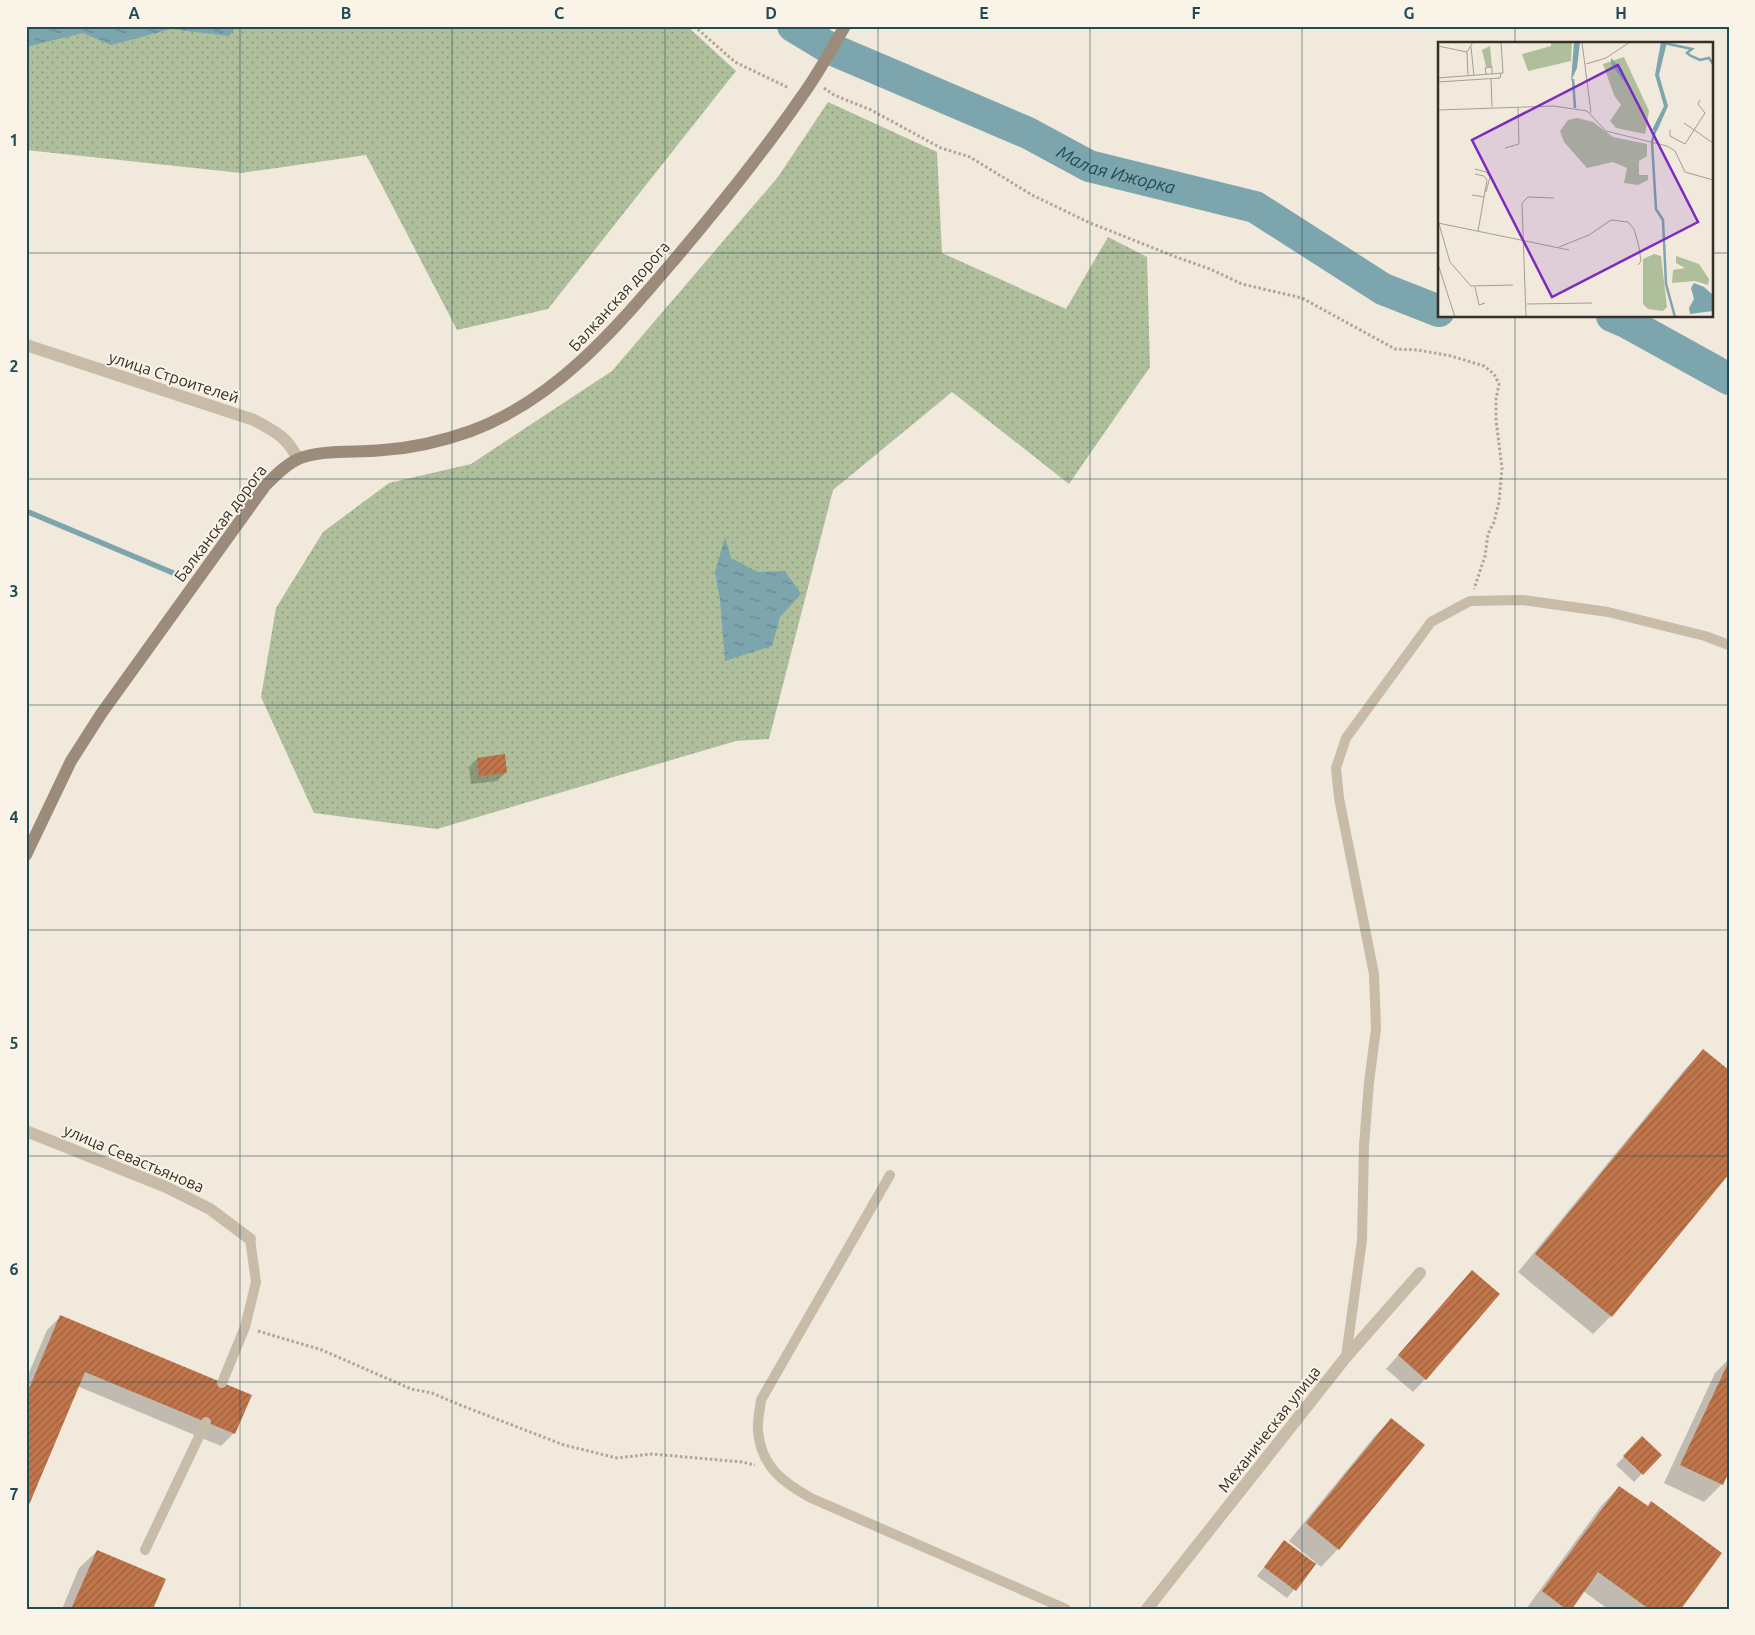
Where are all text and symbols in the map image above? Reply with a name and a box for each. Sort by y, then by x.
text: A [128,4,140,22]
text: B [341,4,351,22]
text: C [554,4,564,22]
text: D [765,4,777,22]
text: E [979,4,989,22]
text: F [1192,4,1201,22]
text: G [1403,4,1415,22]
text: H [1615,4,1627,22]
inset map [1438,42,1712,318]
text: 1 [9,131,19,149]
water label: Малая Ижорка [1054,141,1178,197]
street label: Балканская дорога [565,237,673,355]
street label: улица Строителей [107,347,241,407]
text: 2 [9,357,19,375]
street label: Балканская дорога [170,461,270,585]
text: 3 [9,582,19,600]
text: 4 [9,808,19,826]
text: 5 [9,1034,19,1052]
street label: улица Севастьянова [61,1120,207,1196]
text: 6 [9,1260,19,1278]
street label: Механическая улица [1214,1362,1324,1496]
text: 7 [9,1485,19,1503]

